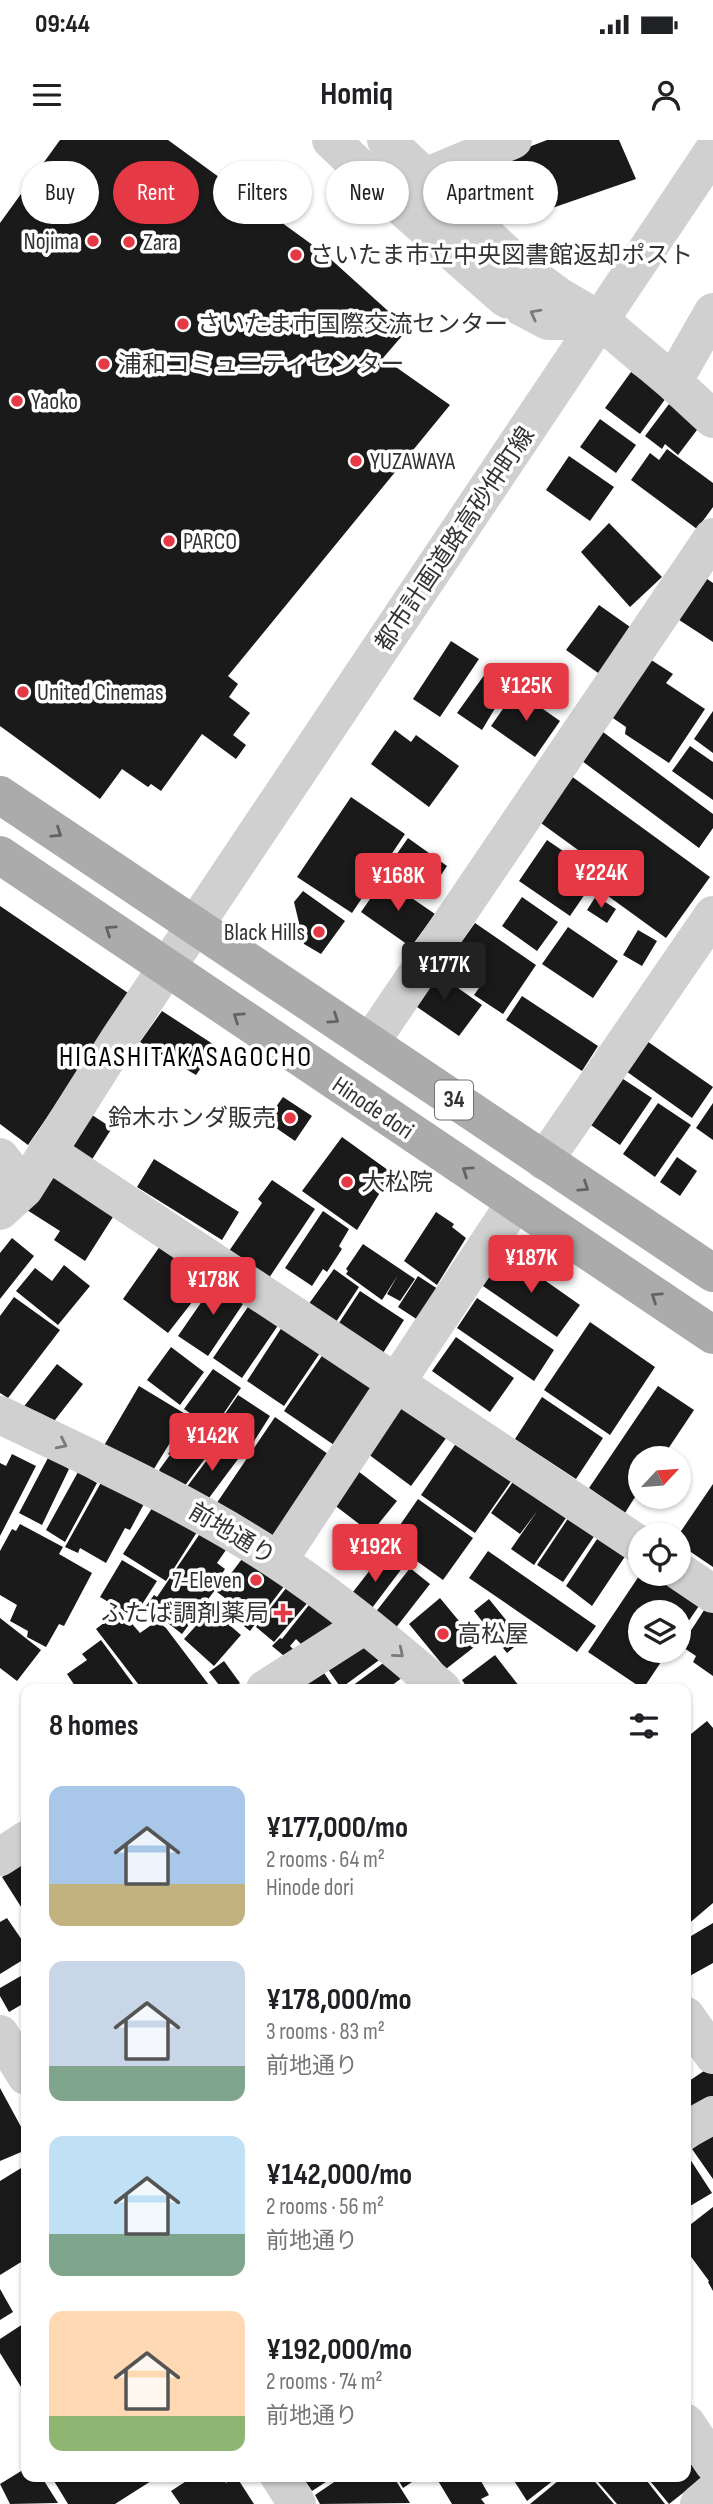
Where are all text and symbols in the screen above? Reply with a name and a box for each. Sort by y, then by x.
text: 09:44 [35,9,90,40]
text: Homiq [320,75,393,114]
icon: menu [28,76,66,114]
icon: person [647,76,685,114]
chip: Buy [21,161,99,224]
chip: Rent [113,161,199,224]
chip: Filters [213,161,312,224]
chip: New [326,161,409,224]
chip: Apartment [423,161,558,224]
place label: Nojima [23,227,79,256]
place label: Zara [143,228,178,257]
marker: Nojima [85,233,101,249]
marker: Zara [121,234,137,250]
place label: さいたま市立中央図書館返却ポスト [310,241,693,270]
marker: さいたま市立中央図書館返却ポスト [288,247,304,263]
one-way arrow [530,309,542,322]
place label: さいたま市国際交流センター [197,310,508,339]
marker: さいたま市国際交流センター [175,316,191,332]
place label: 浦和コミュニティセンター [118,350,405,379]
marker: 浦和コミュニティセンター [96,356,112,372]
place label: Yaoko [31,387,78,416]
marker: Yaoko [9,393,25,409]
street label: 都市計画道路高砂仲町線 [369,421,541,657]
place label: YUZAWAYA [370,447,456,476]
marker: YUZAWAYA [348,453,364,469]
place label: PARCO [183,527,237,556]
marker: PARCO [161,533,177,549]
pin: ¥125K [477,664,575,723]
text: ¥125K [500,672,552,700]
place label: United Cinemas [37,678,164,707]
marker: United Cinemas [15,684,31,700]
one-way arrow [49,825,62,838]
pin: ¥224K [552,850,650,910]
pin: ¥168K [349,854,447,913]
text: ¥224K [574,859,628,887]
text: ¥168K [371,862,425,890]
place label: Black Hills [224,918,305,947]
marker: Black Hills [311,924,327,940]
one-way arrow [105,926,118,938]
pin: ¥177K [395,942,493,1002]
text: ¥177K [418,951,470,979]
one-way arrow [326,1011,339,1023]
one-way arrow [233,1013,246,1025]
district label: HIGASHITAKASAGOCHO [59,1041,313,1074]
street label: Hinode dori [327,1070,419,1146]
road number: 34 [435,1080,473,1119]
place label: 鈴木ホンダ販売 [108,1104,276,1133]
marker: 鈴木ホンダ販売 [282,1110,298,1126]
one-way arrow [462,1166,475,1179]
place label: 大松院 [361,1168,433,1197]
marker: 大松院 [339,1174,355,1190]
one-way arrow [576,1179,589,1191]
pin: ¥187K [482,1236,580,1295]
text: ¥187K [504,1244,558,1272]
pin: ¥178K [164,1258,262,1317]
text: ¥178K [187,1266,239,1294]
one-way arrow [651,1293,664,1306]
pin: ¥142K [163,1414,261,1473]
text: ¥142K [185,1422,239,1450]
one-way arrow [54,1436,67,1450]
north arrow [628,1446,691,1508]
map controls [628,1446,691,1663]
street label: 前地通り [183,1497,281,1571]
button: locate [628,1523,691,1586]
pin: ¥192K [326,1524,424,1584]
text: ¥192K [348,1533,402,1561]
place label: 7-Eleven [172,1566,242,1595]
marker: 7-Eleven [248,1572,264,1588]
place label: ふたば調剤薬局 [101,1599,269,1628]
button: layers [628,1600,691,1663]
marker: ふたば調剤薬局 [275,1605,291,1621]
place label: 高松屋 [457,1620,529,1649]
marker: 高松屋 [435,1626,451,1642]
one-way arrow [392,1645,404,1658]
icon: filters [625,1707,663,1745]
text: 8 homes [49,1708,138,1744]
text: ¥177,000/mo [266,1810,408,1846]
icon: home [105,1814,189,1898]
text: 2 rooms · 64 m² [266,1846,385,1874]
text: Hinode dori [266,1874,354,1902]
text: ¥178,000/mo [266,1982,412,2018]
icon: home [105,1989,189,2073]
text: 3 rooms · 83 m² [266,2018,385,2046]
text: 前地通り [266,2052,358,2080]
text: ¥142,000/mo [266,2157,412,2193]
icon: home [105,2164,189,2248]
text: 2 rooms · 56 m² [266,2193,384,2221]
text: 前地通り [266,2227,358,2255]
text: ¥192,000/mo [266,2332,412,2368]
icon: home [105,2339,189,2423]
text: 2 rooms · 74 m² [266,2368,383,2396]
text: 前地通り [266,2402,358,2430]

